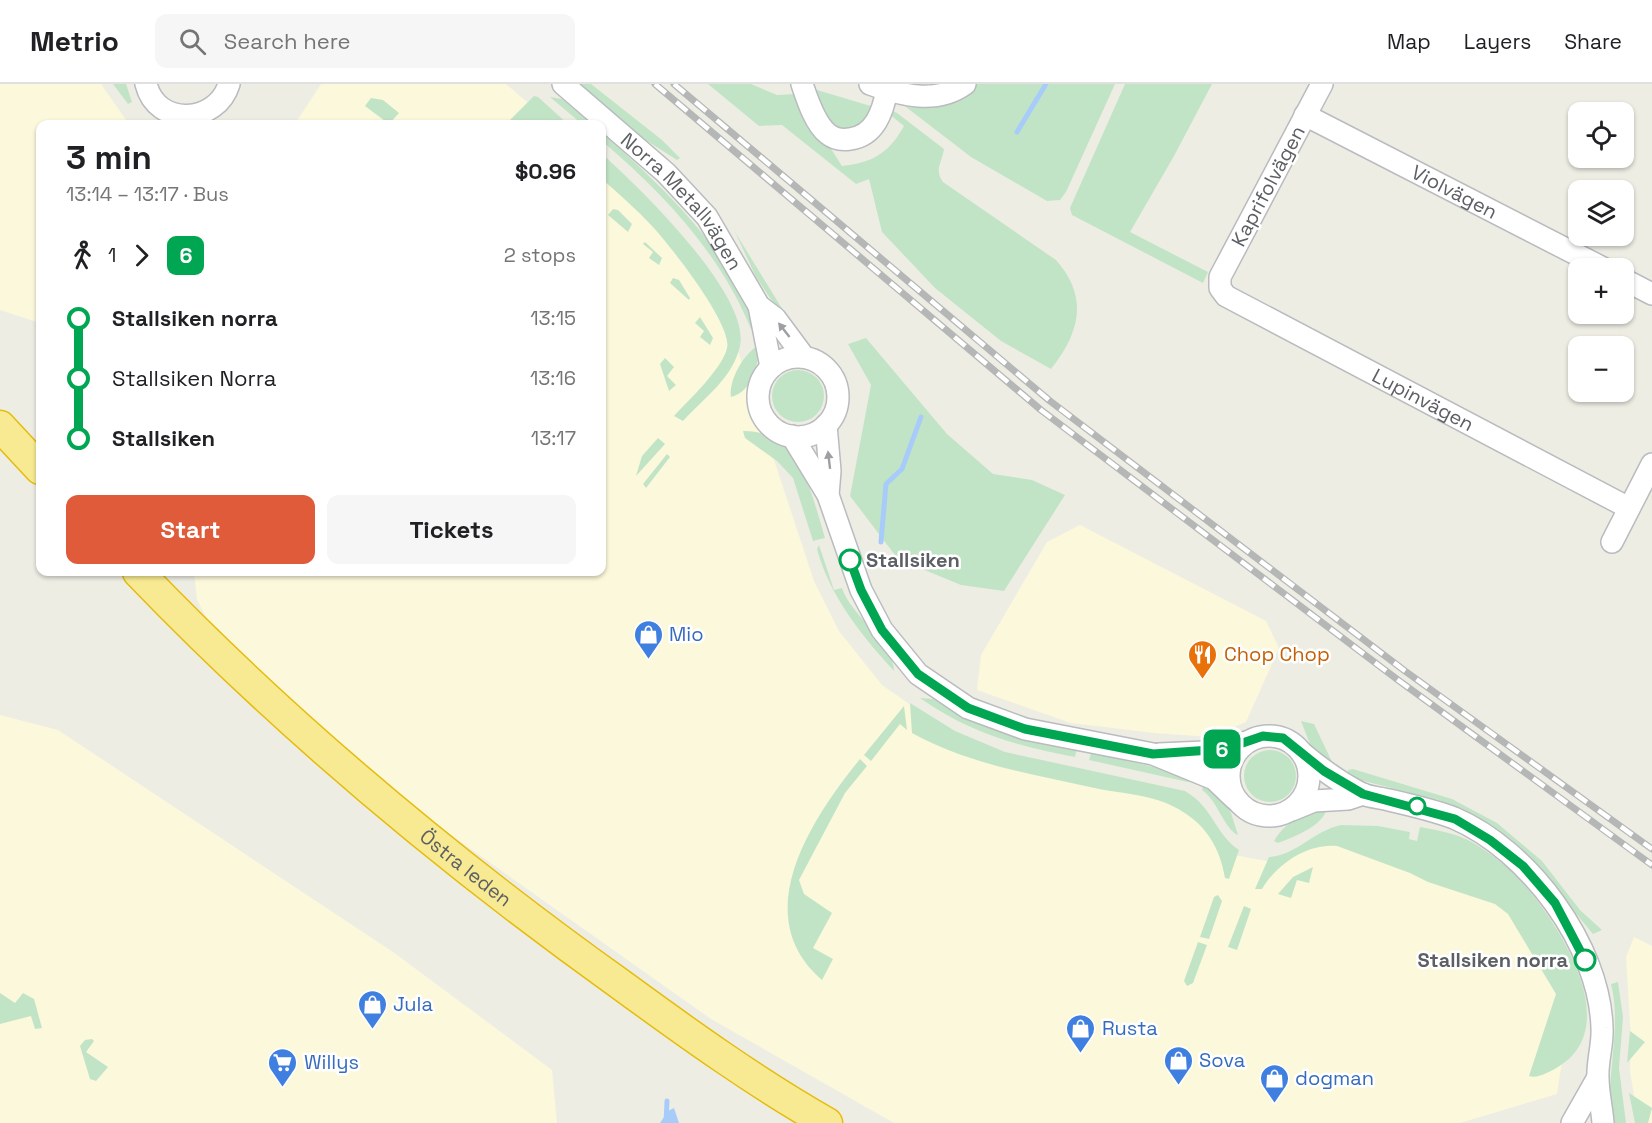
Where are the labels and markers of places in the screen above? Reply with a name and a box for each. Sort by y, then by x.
place label: Stallsiken [866,547,960,573]
marker: Stallsiken [839,549,861,571]
shop icon: Mio [632,618,664,660]
place label: Mio [669,621,704,647]
restaurant icon: Chop Chop [1187,638,1219,680]
place label: Chop Chop [1224,641,1330,667]
unlabelled marker [1408,797,1426,815]
place label: Stallsiken norra [1417,947,1568,973]
marker: Stallsiken norra [1574,949,1596,971]
shop icon: Jula [356,988,388,1030]
place label: Jula [393,991,433,1017]
shop icon: Rusta [1065,1012,1097,1054]
place label: Rusta [1102,1015,1158,1041]
shop icon: Sova [1162,1044,1194,1086]
supermarket icon: Willys [267,1046,299,1088]
place label: Sova [1199,1047,1245,1073]
place label: Willys [304,1049,359,1075]
shop icon: dogman [1258,1062,1290,1104]
place label: dogman [1295,1065,1374,1091]

